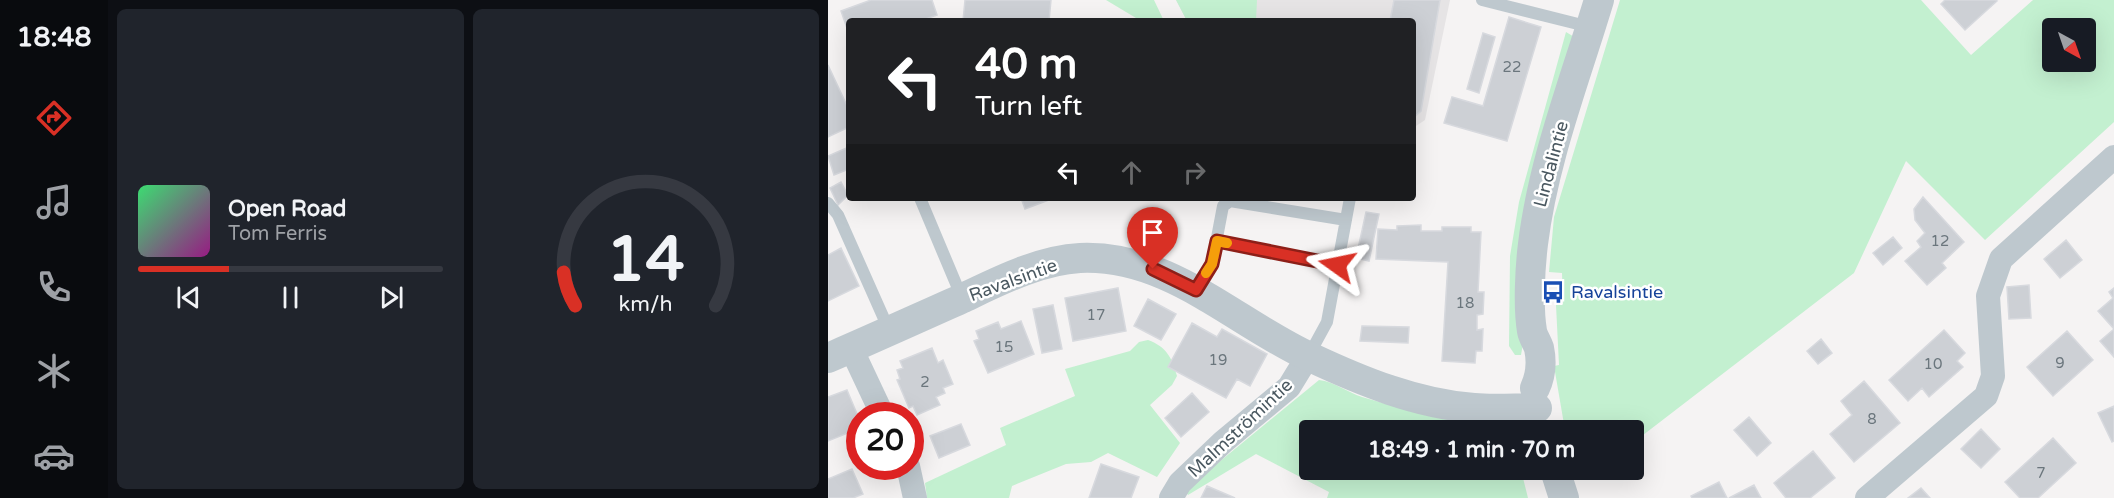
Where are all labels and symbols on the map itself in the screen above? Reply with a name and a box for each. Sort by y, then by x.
north arrow [2042,18,2096,72]
house number: 22 [1503,58,1521,76]
street label: Lindalintie [1529,118,1573,210]
pin [1127,207,1178,269]
house number: 12 [1931,232,1949,250]
position arrow [1305,233,1369,297]
street label: Ravalsintie [966,254,1060,306]
bus stop icon: Ravalsintie [1540,279,1566,305]
place label: Ravalsintie [1571,281,1663,303]
house number: 18 [1456,294,1474,312]
house number: 17 [1087,306,1105,324]
house number: 15 [995,338,1013,356]
house number: 19 [1209,351,1227,369]
house number: 9 [2055,354,2065,372]
house number: 10 [1924,355,1942,373]
house number: 2 [920,373,930,391]
street label: Malmströmintie [1183,374,1297,482]
speed limit sign: 20 [846,402,924,480]
house number: 8 [1867,410,1877,428]
house number: 7 [2036,464,2046,482]

